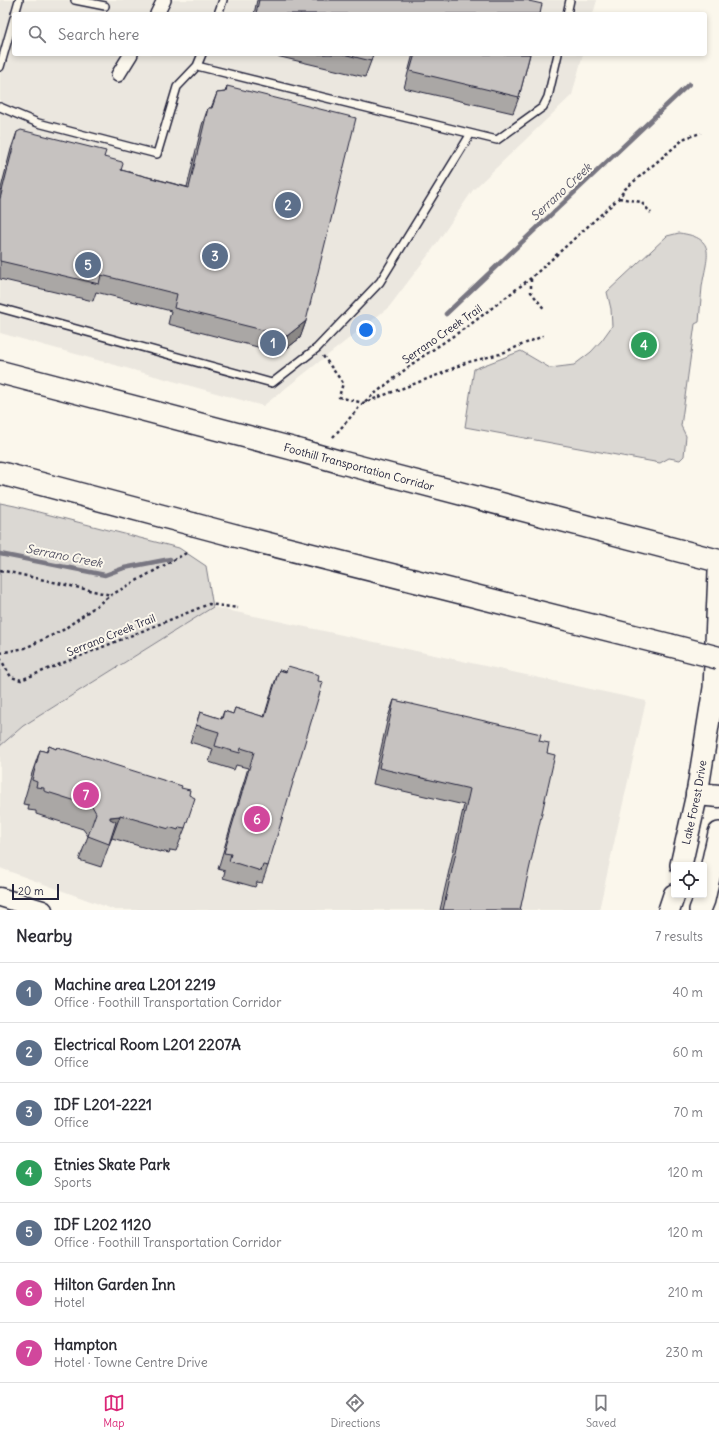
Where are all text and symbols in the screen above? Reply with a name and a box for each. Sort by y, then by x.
search box [12,12,707,56]
icon: search [26,23,48,45]
text: Search here [58,25,139,44]
water label: Serrano Creek [527,159,595,224]
pin: 2 [275,190,301,220]
pin: 3 [202,241,228,271]
pin: 5 [75,250,101,280]
street label: Serrano Creek Trail [399,301,485,367]
your location [356,320,376,340]
pin: 1 [260,328,286,358]
pin: 4 [631,330,657,360]
street label: Foothill Transportation Corridor [282,440,436,494]
water label: Serrano Creek [25,541,104,570]
street label: Serrano Creek Trail [65,611,157,659]
street label: Lake Forest Drive [679,759,709,846]
pin: 7 [73,780,99,810]
pin: 6 [244,804,270,834]
map controls [671,862,707,898]
button: locate [671,862,707,898]
scale bar [12,882,59,901]
text: 20 m [18,884,44,898]
text: Nearby [16,925,72,947]
text: 7 results [655,928,703,945]
text: Machine area L201 2219 [54,975,216,994]
text: 1 [26,984,32,1001]
text: 40 m [672,984,703,1001]
text: Office · Foothill Transportation Corridor [54,994,281,1011]
text: Electrical Room L201 2207A [54,1035,241,1054]
text: 2 [25,1044,33,1061]
text: 60 m [672,1044,703,1061]
text: Office [54,1054,89,1071]
text: IDF L201-2221 [54,1095,152,1114]
text: 3 [25,1104,33,1121]
text: 70 m [674,1104,703,1121]
text: Office [54,1114,89,1131]
text: Etnies Skate Park [54,1155,170,1174]
text: 4 [25,1164,33,1181]
text: 120 m [668,1164,703,1181]
text: Sports [54,1174,92,1191]
text: IDF L202 1120 [54,1215,151,1234]
text: 5 [25,1224,33,1241]
text: 120 m [668,1224,703,1241]
text: Office · Foothill Transportation Corridor [54,1234,281,1251]
text: Hilton Garden Inn [54,1275,175,1294]
text: 6 [25,1284,33,1301]
text: 210 m [668,1284,703,1301]
text: Hotel [54,1294,85,1311]
text: Hampton [54,1335,117,1354]
text: 7 [26,1344,32,1361]
text: 230 m [665,1344,703,1361]
text: Hotel · Towne Centre Drive [54,1354,208,1371]
tab: Map [103,1392,125,1430]
tab: Directions [331,1392,380,1430]
tab: Saved [586,1392,616,1430]

